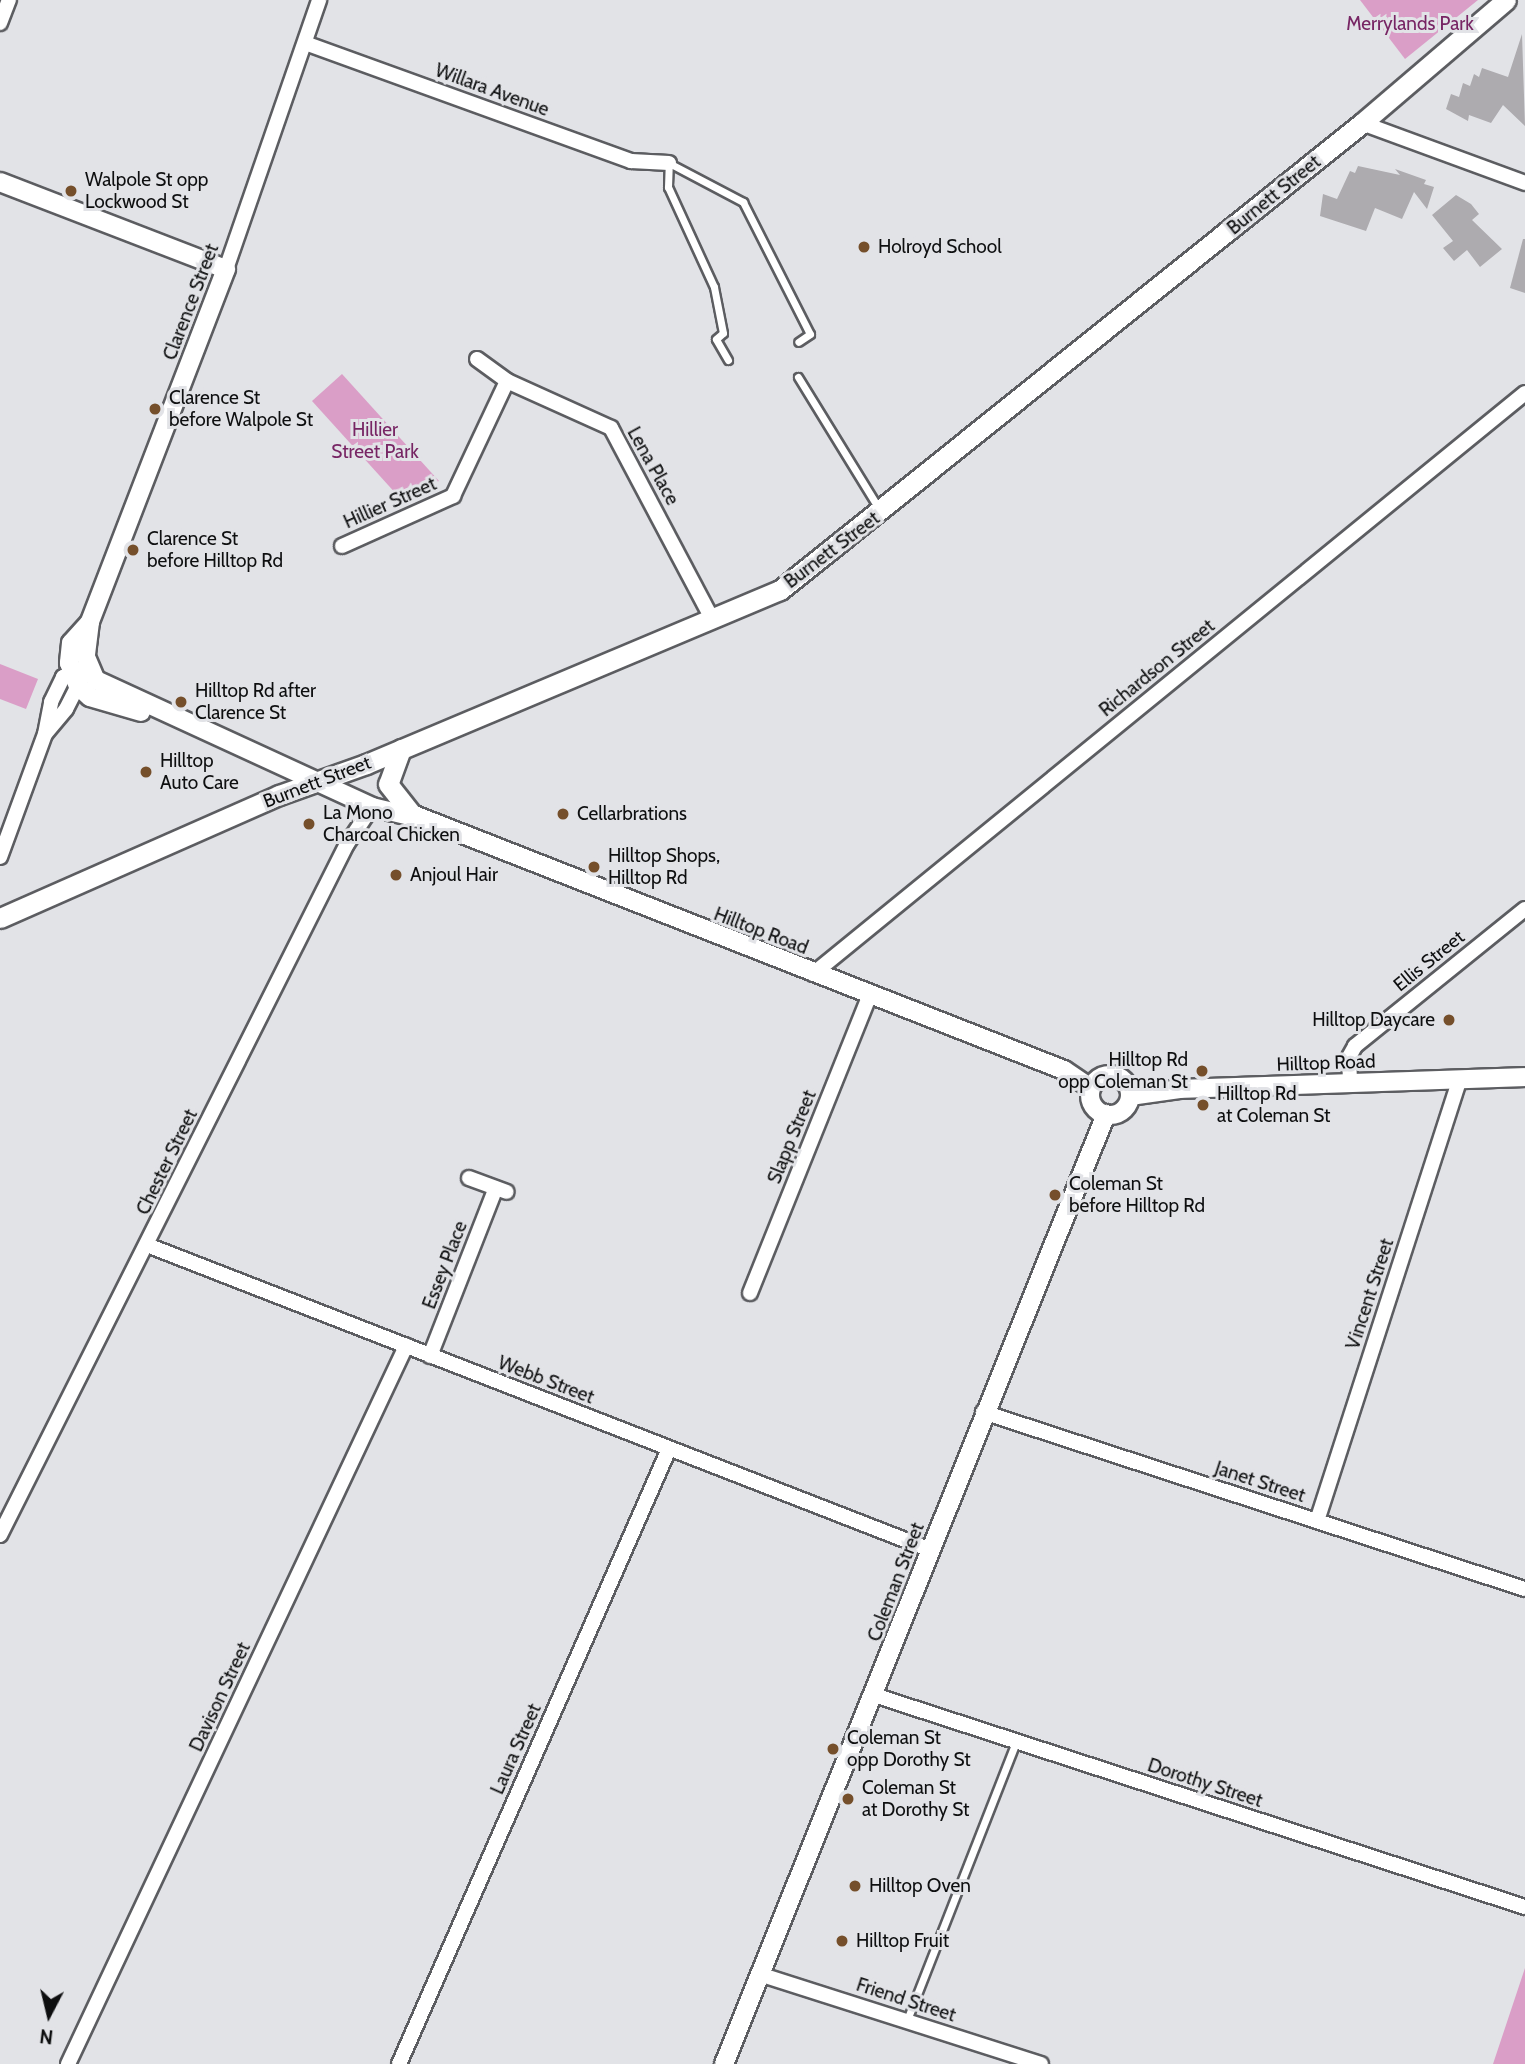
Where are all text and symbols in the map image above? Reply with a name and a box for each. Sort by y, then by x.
park label: Merrylands Park [1346,13,1474,35]
street label: Willara Avenue [432,59,552,121]
street label: Burnett Street [1223,150,1325,240]
place label: Walpole St opp Lockwood St [85,169,208,213]
marker: Walpole St opp Lockwood St [63,183,79,199]
place label: Holroyd School [878,236,1002,258]
marker: Holroyd School [856,239,872,255]
street label: Clarence Street [158,241,224,363]
place label: Clarence St before Walpole St [169,387,313,431]
marker: Clarence St before Walpole St [147,401,163,417]
park label: Hillier Street Park [331,419,419,463]
street label: Lena Place [622,423,684,509]
street label: Hillier Street [340,472,440,534]
street label: Burnett Street [780,507,884,593]
place label: Clarence St before Hilltop Rd [147,528,283,572]
marker: Clarence St before Hilltop Rd [125,542,141,558]
street label: Richardson Street [1095,615,1219,721]
place label: Hilltop Rd after Clarence St [195,680,316,724]
marker: Hilltop Rd after Clarence St [173,694,189,710]
place label: Hilltop Auto Care [160,750,239,794]
street label: Burnett Street [260,751,374,813]
marker: Hilltop Auto Care [138,764,154,780]
place label: La Mono Charcoal Chicken [323,802,460,846]
place label: Cellarbrations [577,803,687,825]
marker: Cellarbrations [555,806,571,822]
marker: La Mono Charcoal Chicken [301,816,317,832]
place label: Hilltop Shops, Hilltop Rd [608,845,720,889]
marker: Hilltop Shops, Hilltop Rd [586,859,602,875]
place label: Anjoul Hair [410,864,498,886]
marker: Anjoul Hair [388,867,404,883]
street label: Hilltop Road [711,903,811,959]
street label: Ellis Street [1389,926,1469,996]
place label: Hilltop Daycare [1312,1009,1435,1031]
marker: Hilltop Daycare [1441,1012,1457,1028]
place label: Hilltop Rd opp Coleman St [1058,1049,1188,1093]
street label: Hilltop Road [1276,1050,1376,1076]
marker: Hilltop Rd opp Coleman St [1194,1063,1210,1079]
place label: Hilltop Rd at Coleman St [1217,1083,1331,1127]
street label: Slapp Street [763,1087,821,1187]
marker: Hilltop Rd at Coleman St [1195,1097,1211,1113]
street label: Chester Street [132,1105,202,1219]
place label: Coleman St before Hilltop Rd [1069,1173,1205,1217]
marker: Coleman St before Hilltop Rd [1047,1187,1063,1203]
street label: Essey Place [418,1218,472,1312]
street label: Vincent Street [1341,1236,1399,1352]
street label: Webb Street [495,1351,597,1409]
street label: Janet Street [1212,1457,1308,1507]
street label: Coleman Street [863,1519,929,1645]
street label: Davison Street [185,1639,255,1755]
street label: Laura Street [486,1700,546,1798]
place label: Coleman St opp Dorothy St [847,1727,971,1771]
marker: Coleman St opp Dorothy St [825,1741,841,1757]
street label: Dorothy Street [1145,1754,1265,1812]
place label: Coleman St at Dorothy St [862,1777,969,1821]
marker: Coleman St at Dorothy St [840,1791,856,1807]
place label: Hilltop Oven [869,1875,971,1897]
marker: Hilltop Oven [847,1878,863,1894]
place label: Hilltop Fruit [856,1930,949,1952]
marker: Hilltop Fruit [834,1933,850,1949]
street label: Friend Street [853,1973,959,2027]
north arrow [14,1980,84,2050]
text: N [38,2024,54,2049]

